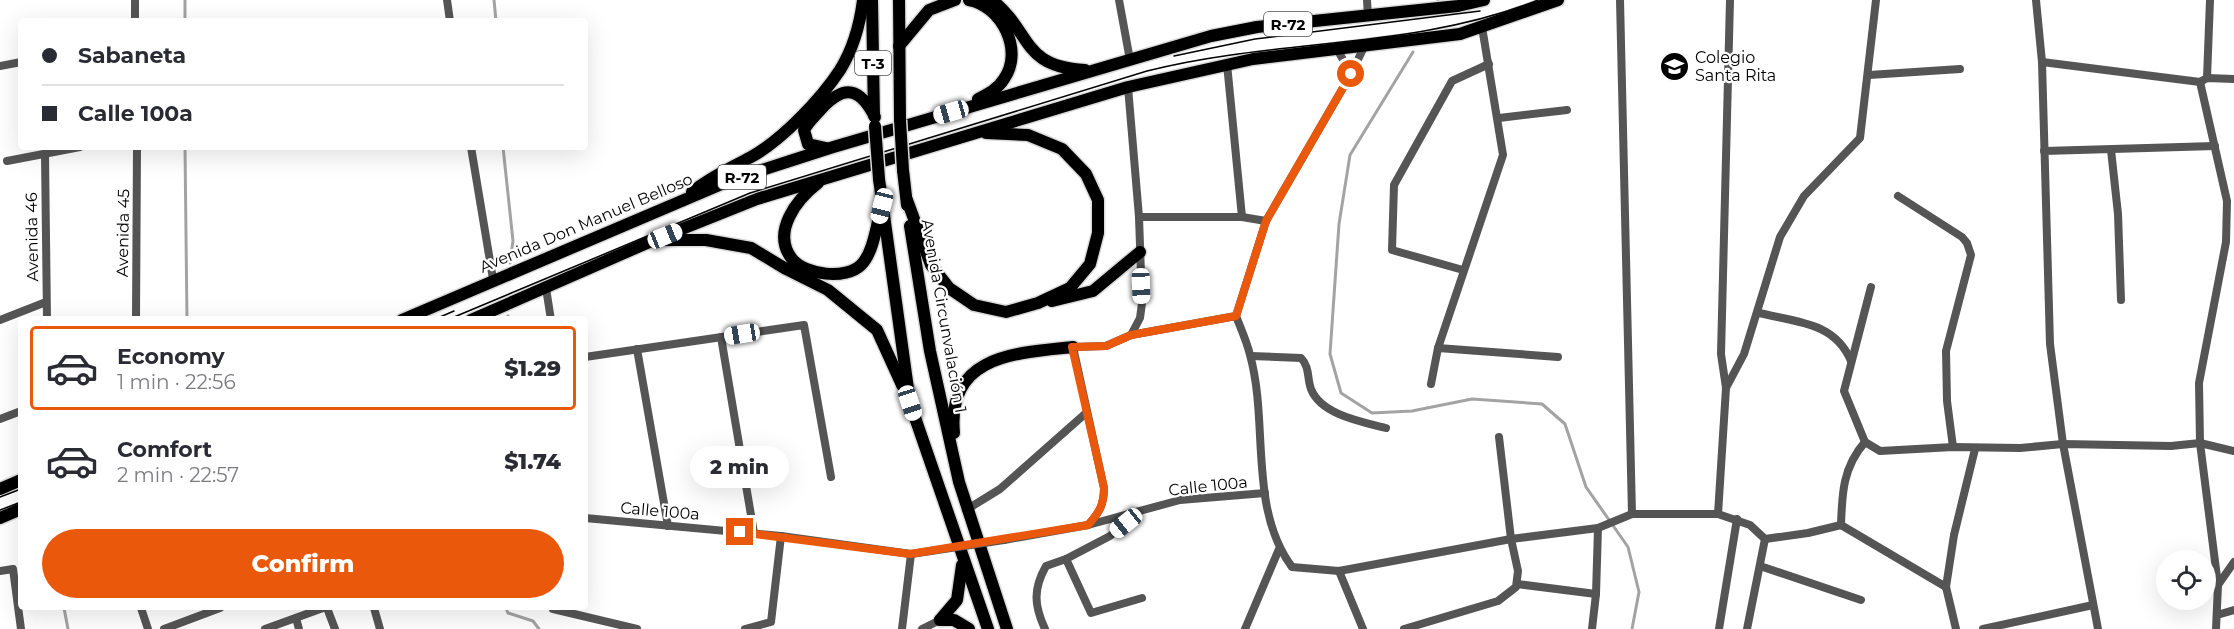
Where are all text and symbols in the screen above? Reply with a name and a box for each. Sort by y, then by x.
road number: R-72 [1264,12,1312,36]
text: Sabaneta [78,42,186,69]
place label: Colegio Santa Rita [1695,48,1776,85]
school or university icon: Colegio Santa Rita [1658,50,1690,82]
road number: T-3 [855,51,891,75]
route start [1337,60,1364,87]
car [931,98,971,126]
text: Calle 100a [78,100,193,127]
road number: R-72 [718,165,766,189]
street label: Avenida Don Manuel Belloso [477,169,695,277]
car [869,186,895,226]
street label: Avenida 45 [113,189,133,277]
street label: Avenida 46 [22,192,42,282]
street label: Avenida Circunvalación 1 [918,218,970,414]
car [645,221,685,251]
car [1131,268,1151,304]
car [723,322,761,346]
icon: car [45,341,99,395]
text: Economy [117,343,225,370]
text: $1.29 [504,355,561,382]
text: 1 min · 22:56 [117,370,236,394]
car [896,383,924,423]
icon: car [45,434,99,488]
text: Comfort [117,436,212,463]
callout: 2 min [690,445,789,487]
text: $1.74 [504,448,561,475]
text: 2 min [710,455,769,479]
text: 2 min · 22:57 [117,463,239,487]
street label: Calle 100a [1167,472,1249,500]
street label: Calle 100a [620,498,700,524]
car [1106,505,1146,541]
route end [726,518,753,545]
button: Confirm [42,529,564,598]
map controls [2156,550,2216,610]
button: locate [2156,550,2216,610]

